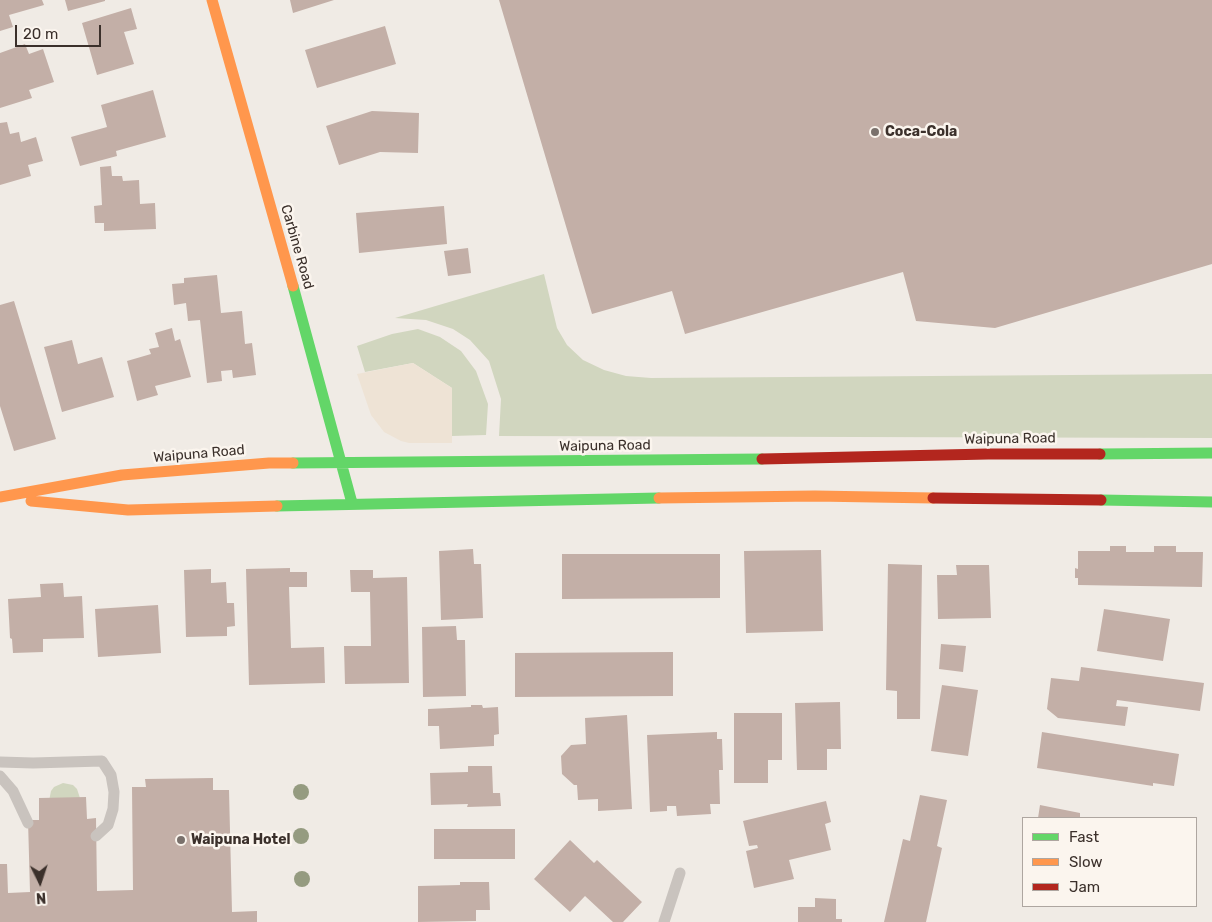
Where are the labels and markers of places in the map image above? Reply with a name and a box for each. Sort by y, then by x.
place label: Coca-Cola [885,124,957,140]
marker: Coca-Cola [869,126,881,138]
place label: Waipuna Hotel [191,832,290,848]
marker: Waipuna Hotel [175,834,187,846]

